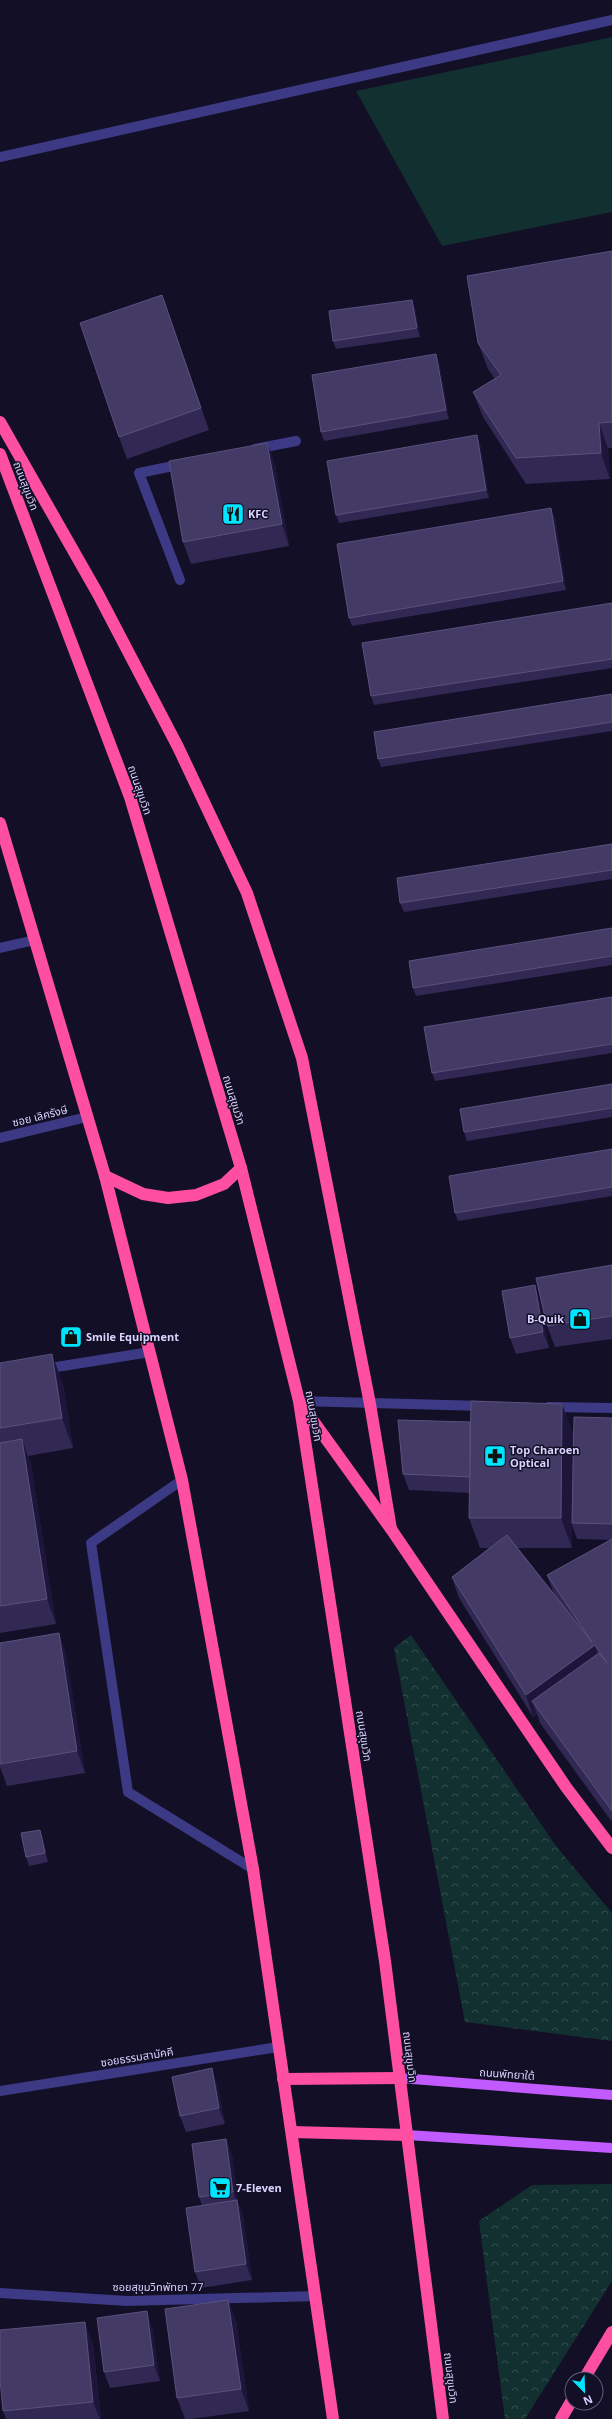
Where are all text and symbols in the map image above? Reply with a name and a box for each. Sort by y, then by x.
street label: ถนนสุขุมวิท [10,459,43,512]
restaurant icon: KFC [220,501,246,527]
place label: KFC [248,506,268,521]
street label: ถนนสุขุมวิท [125,763,156,817]
street label: ถนนสุขุมวิท [220,1073,249,1127]
street label: ซอย เลิศรังษี [11,1101,69,1130]
shop icon: B-Quik [567,1306,593,1332]
place label: B-Quik [527,1311,564,1326]
shop icon: Smile Equipment [58,1324,84,1350]
place label: Smile Equipment [86,1329,179,1344]
street label: ถนนสุขุมวิท [303,1389,326,1442]
place label: Top Charoen Optical [510,1442,579,1470]
pharmacy icon: Top Charoen Optical [482,1443,508,1469]
street label: ถนนสุขุมวิท [353,1709,376,1762]
street label: ถนนสุขุมวิท [400,2031,421,2083]
street label: ซอยธรรมสามัคคี [99,2043,174,2070]
street label: ถนนพัทยาใต้ [479,2064,535,2083]
supermarket icon: 7-Eleven [207,2175,233,2201]
place label: 7-Eleven [236,2180,282,2195]
street label: ซอยสุขุมวิทพัทยา 77 [113,2279,203,2294]
street label: ถนนสุขุมวิท [441,2352,462,2404]
north arrow [564,2371,604,2411]
text: N [581,2392,595,2409]

